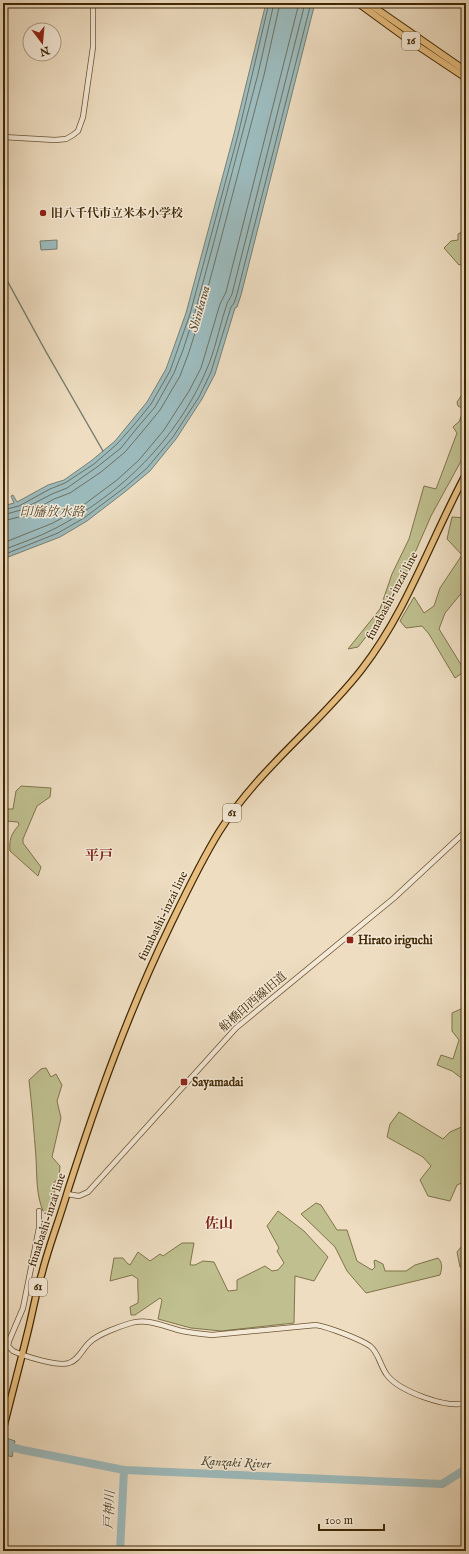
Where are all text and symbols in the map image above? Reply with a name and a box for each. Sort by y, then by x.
north arrow [22,22,62,62]
road number: 16 [402,32,420,50]
text: N [38,42,52,59]
place label: 旧八千代市立米本小学校 [51,206,183,221]
marker: 旧八千代市立米本小学校 [38,208,48,218]
water label: Shinkawa [185,284,215,334]
water label: 印旛放水路 [19,504,85,521]
street label: funabashi-inzai line [362,549,422,643]
road number: 61 [223,804,241,822]
district label: 平戸 [85,847,113,865]
street label: funabashi-inzai line [135,868,191,963]
place label: Hirato iriguchi [358,933,433,949]
marker: Hirato iriguchi [345,935,355,945]
street label: 船橋印西線旧道 [216,969,290,1035]
place label: Sayamadai [192,1075,244,1091]
marker: Sayamadai [179,1077,189,1087]
street label: funabashi-inzai line [25,1171,69,1269]
district label: 佐山 [205,1215,233,1233]
road number: 61 [29,1278,47,1296]
water label: Kanzaki River [200,1453,272,1473]
water label: 戸神川 [100,1488,120,1530]
scale bar [319,1506,384,1532]
text: 100 m [325,1513,353,1528]

